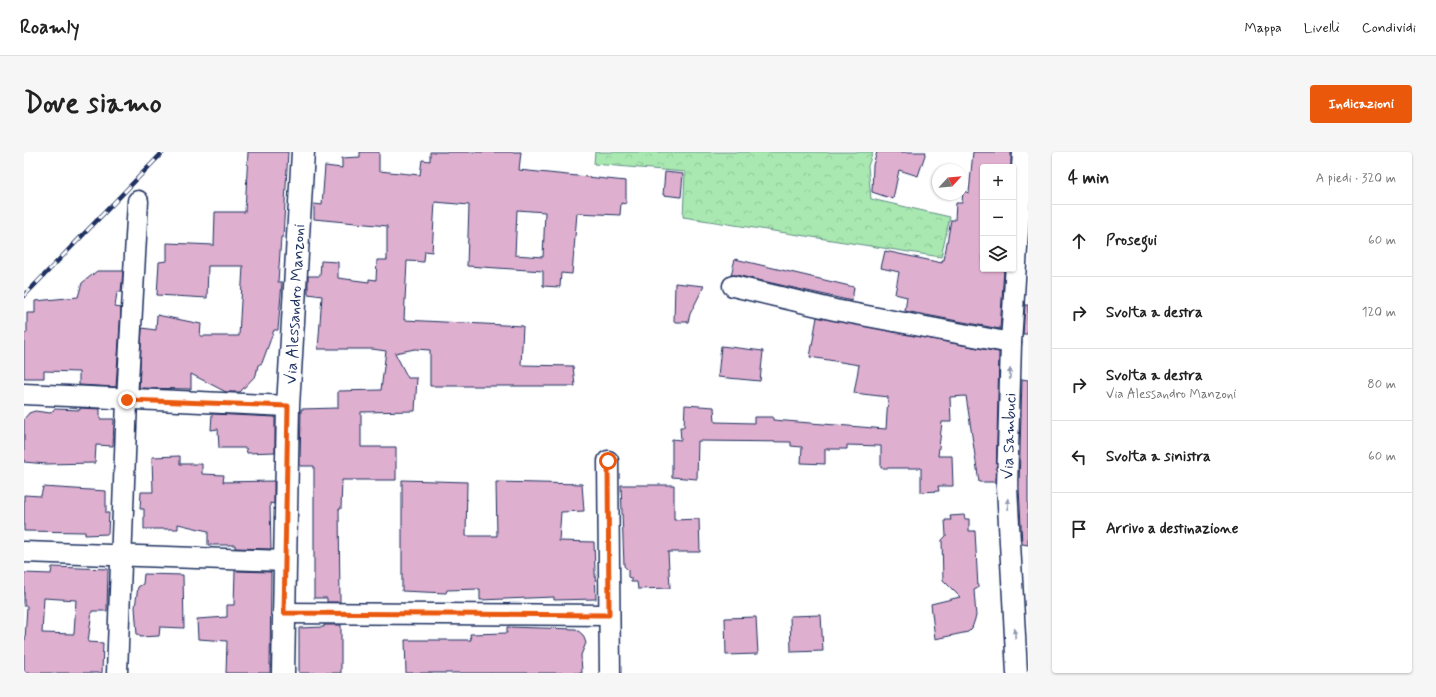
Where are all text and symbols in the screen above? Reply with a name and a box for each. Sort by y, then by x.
text: Roamly [20,15,79,40]
text: Mappa [1244,19,1282,37]
text: Livelli [1304,19,1340,37]
text: Condividi [1362,19,1416,37]
button: Indicazioni [1310,85,1412,123]
text: Dove siamo [24,86,162,123]
north arrow [932,164,968,200]
map controls [980,164,1016,272]
button: + [980,164,1016,200]
text: 4 min [1068,167,1109,189]
text: A piedi · 320 m [1316,170,1396,187]
button: − [980,200,1016,236]
street label: Via Alessandro Manzoni [281,223,310,385]
icon: ahead [1068,230,1090,252]
text: Prosegui [1106,231,1157,251]
text: 60 m [1368,232,1396,249]
button: layers [980,236,1016,272]
icon: right [1068,302,1090,324]
text: Svolta a destra [1106,303,1203,323]
text: 120 m [1362,304,1396,321]
text: Svolta a destra [1106,366,1203,386]
one-way arrow [1007,367,1013,380]
icon: right [1068,374,1090,396]
text: 80 m [1367,376,1396,393]
text: Via Alessandro Manzoni [1106,386,1236,403]
route end [118,391,136,409]
street label: Via Sambuci [997,393,1022,480]
icon: left [1068,446,1090,468]
text: Svolta a sinistra [1106,447,1211,467]
text: 60 m [1368,448,1396,465]
route start [599,452,617,470]
one-way arrow [1004,498,1011,510]
icon: arrive [1068,518,1090,540]
text: Arrivo a destinazione [1106,519,1239,539]
one-way arrow [1011,628,1018,640]

